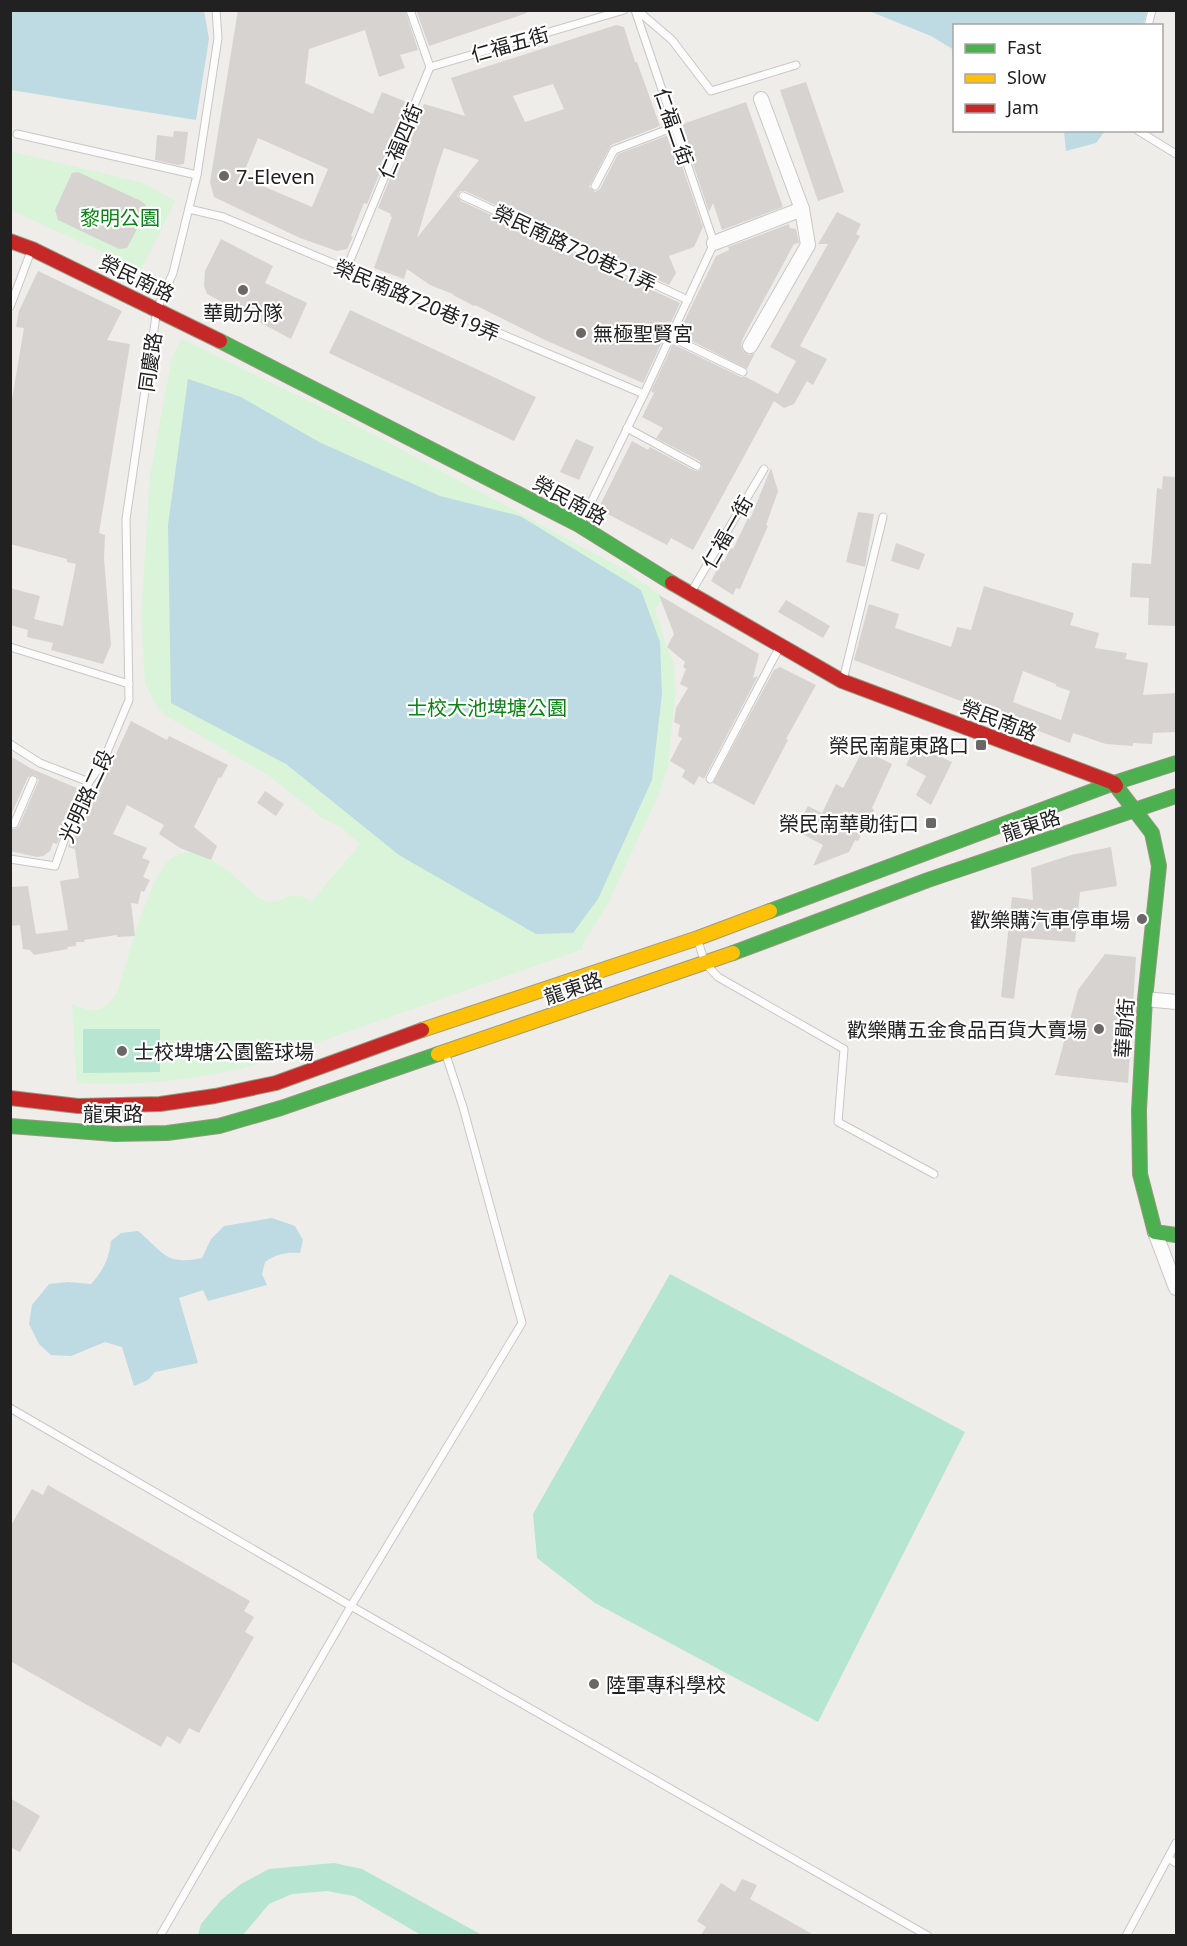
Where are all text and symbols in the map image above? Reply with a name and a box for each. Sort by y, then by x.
street label: 仁福五街 [468,20,552,68]
legend [953,24,1163,132]
text: Fast [1007,35,1042,59]
text: Slow [1007,65,1046,89]
street label: 仁福二街 [648,85,700,169]
text: Jam [1005,95,1039,119]
street label: 仁福四街 [372,99,428,183]
place label: 7-Eleven [236,163,315,190]
marker: 7-Eleven [217,169,231,183]
street label: 榮民南路720巷21弄 [489,198,661,298]
park label: 黎明公園 [80,204,160,231]
street label: 榮民南路 [95,248,179,308]
street label: 榮民南路720巷19弄 [330,253,504,347]
marker: 華勛分隊 [236,283,250,297]
place label: 華勛分隊 [203,299,283,326]
place label: 無極聖賢宮 [593,320,693,347]
marker: 無極聖賢宮 [574,326,588,340]
street label: 同慶路 [132,330,168,394]
street label: 榮民南路 [528,469,612,531]
street label: 仁福一街 [695,491,759,573]
street label: 榮民南路 [957,693,1041,747]
park label: 士校大池埤塘公園 [407,694,567,721]
place label: 榮民南龍東路口 [829,732,969,759]
marker: 榮民南龍東路口 [974,738,988,752]
street label: 光明路二段 [53,745,119,847]
street label: 龍東路 [998,803,1064,847]
place label: 榮民南華勛街口 [779,810,919,837]
marker: 榮民南華勛街口 [924,816,938,830]
place label: 歡樂購汽車停車場 [970,906,1130,933]
marker: 歡樂購汽車停車場 [1135,912,1149,926]
street label: 龍東路 [540,965,606,1011]
street label: 華勛街 [1108,997,1140,1059]
place label: 歡樂購五金食品百貨大賣場 [847,1016,1087,1043]
marker: 歡樂購五金食品百貨大賣場 [1092,1022,1106,1036]
place label: 士校埤塘公園籃球場 [134,1038,314,1065]
marker: 士校埤塘公園籃球場 [115,1044,129,1058]
street label: 龍東路 [83,1100,143,1127]
place label: 陸軍專科學校 [606,1671,726,1698]
marker: 陸軍專科學校 [587,1677,601,1691]

